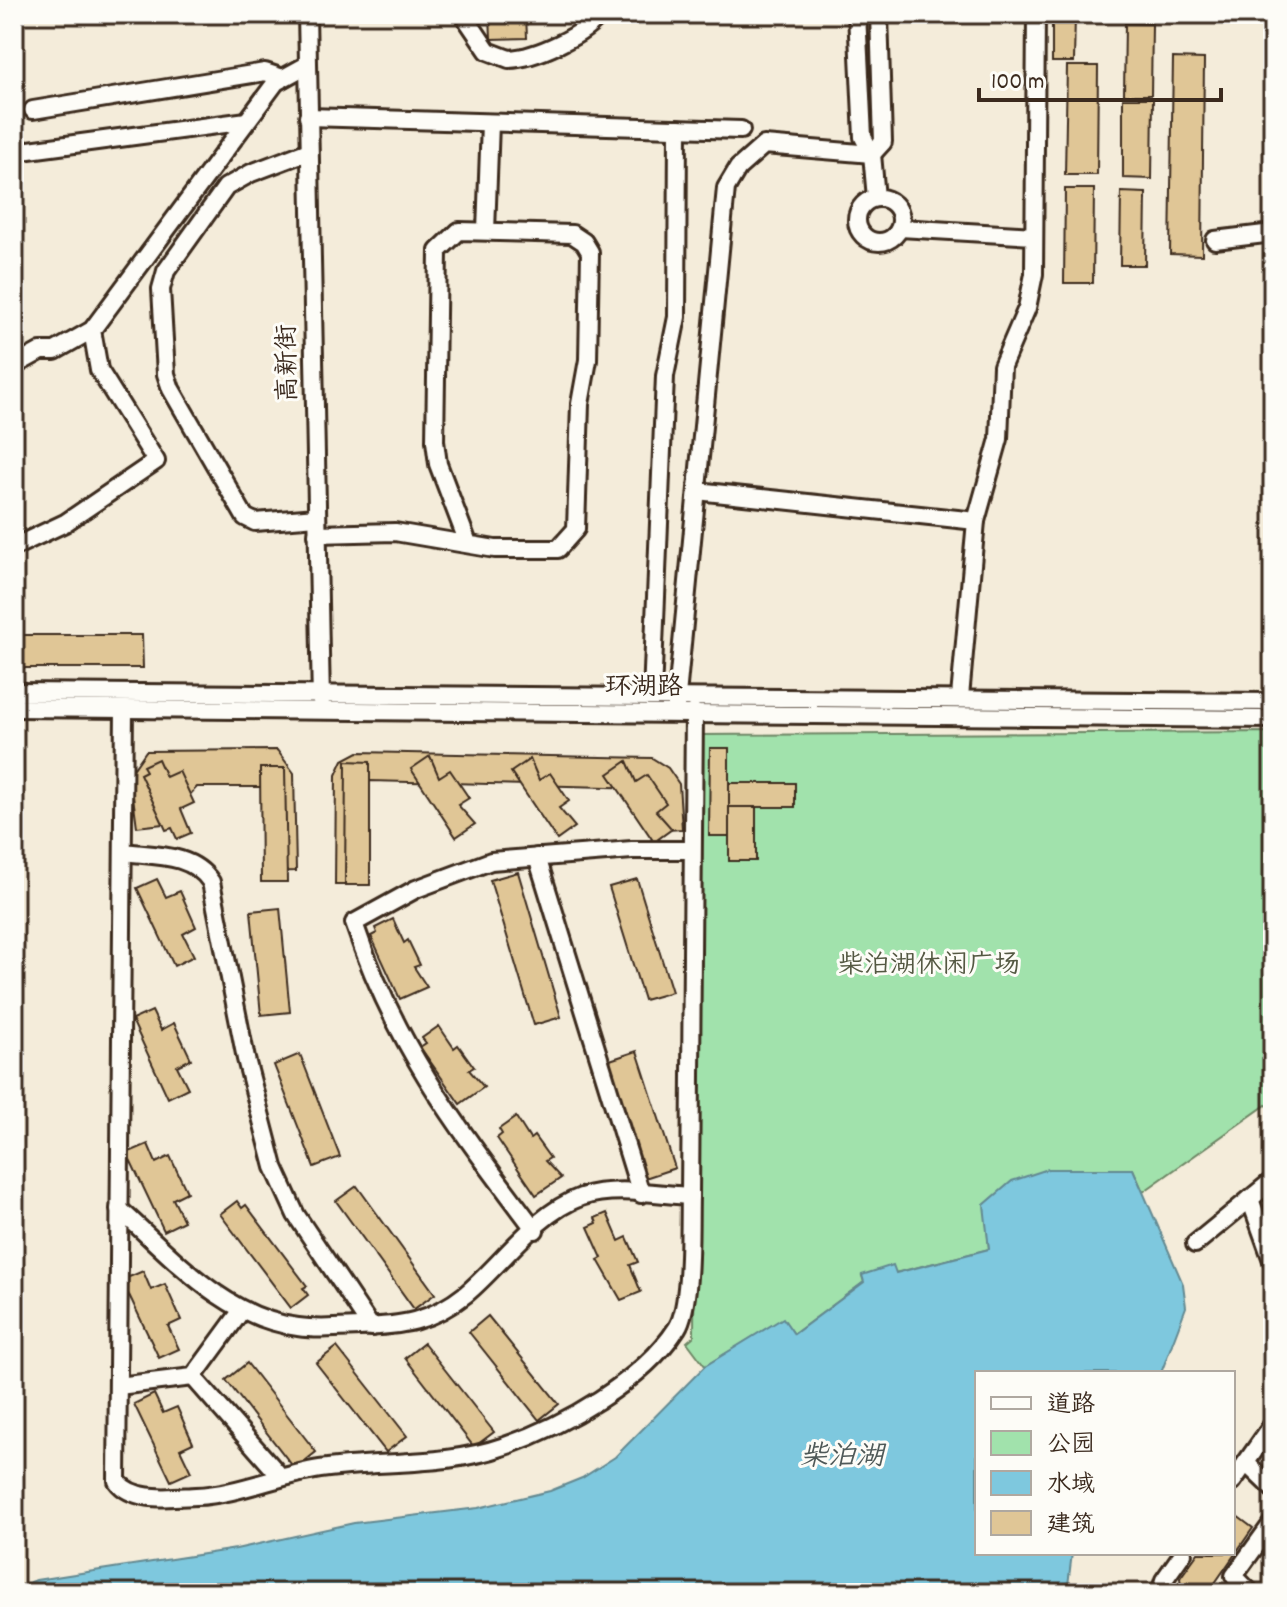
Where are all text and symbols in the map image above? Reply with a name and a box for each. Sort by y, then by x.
scale bar [979,52,1221,102]
text: 100 m [991,66,1044,100]
street label: 高新街 [270,324,308,402]
street label: 环湖路 [605,670,683,707]
park label: 柴泊湖休闲广场 [838,948,1020,985]
legend [975,1371,1235,1555]
text: 道路 [1047,1389,1095,1423]
text: 公园 [1047,1429,1095,1463]
water label: 柴泊湖 [800,1439,887,1479]
text: 水域 [1047,1469,1095,1503]
text: 建筑 [1047,1509,1095,1543]

